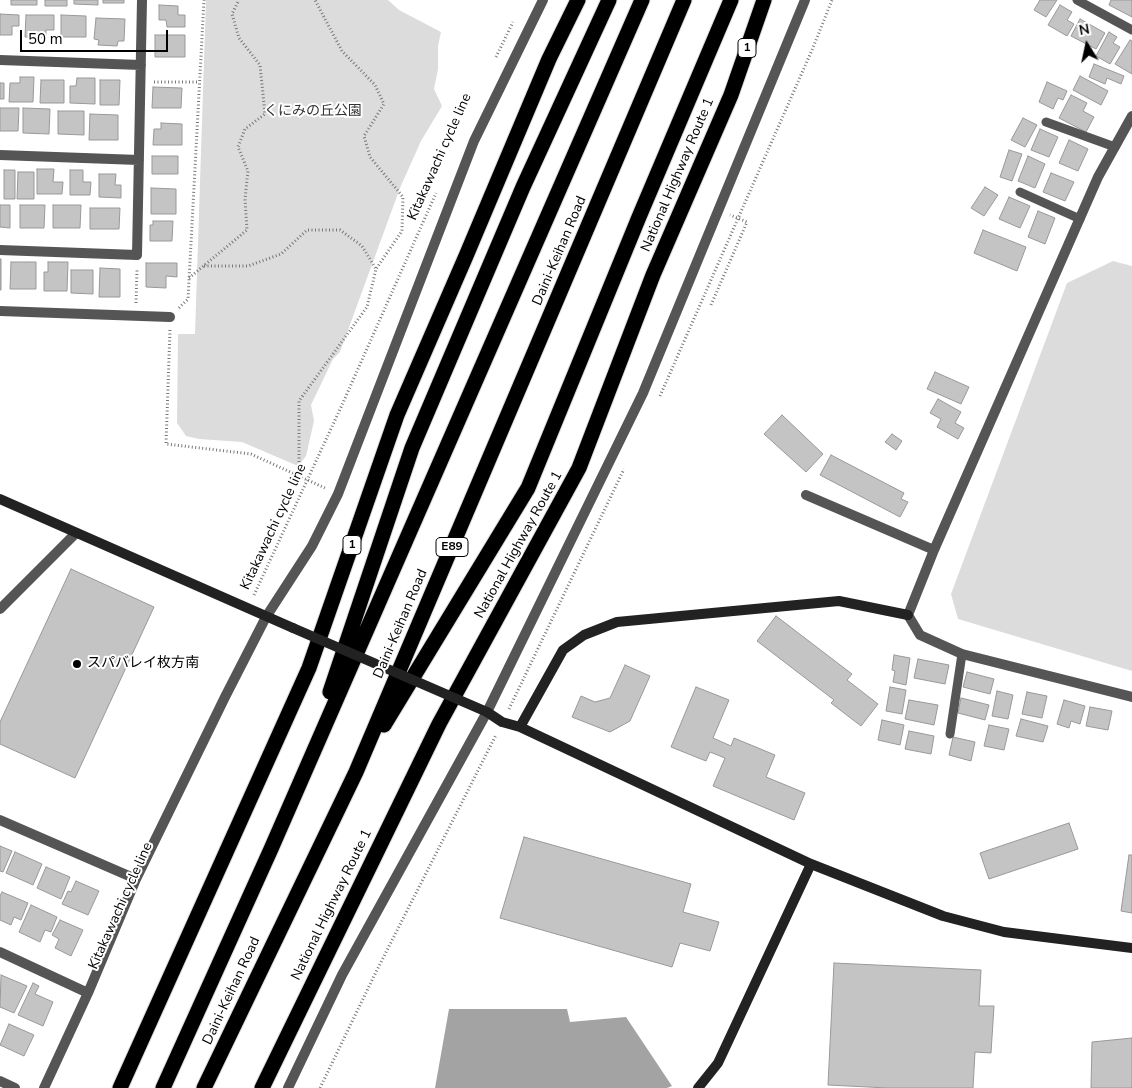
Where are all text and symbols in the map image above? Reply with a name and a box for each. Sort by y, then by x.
text: N [1077,19,1091,40]
scale bar [22,20,170,52]
north arrow [1062,20,1112,70]
text: 50 m [28,29,63,49]
road number: 1 [738,38,756,58]
street label: Kitakawachi cycle line [404,91,476,223]
street label: National Highway Route 1 [638,95,718,255]
park label: くにみの丘公園 [264,104,362,120]
street label: Daini-Keihan Road [529,194,591,308]
street label: Kitakawachi cycle line [237,461,311,593]
street label: National Highway Route 1 [471,468,567,622]
road number: 1 [343,536,361,554]
road number: E89 [436,538,468,556]
street label: Daini-Keihan Road [370,567,432,681]
place label: スパバレイ枚方南 [87,656,199,672]
marker: スパバレイ枚方南 [71,658,83,670]
street label: National Highway Route 1 [288,827,376,983]
street label: Kitakawachi cycle line [85,840,157,972]
street label: Daini-Keihan Road [200,934,264,1048]

